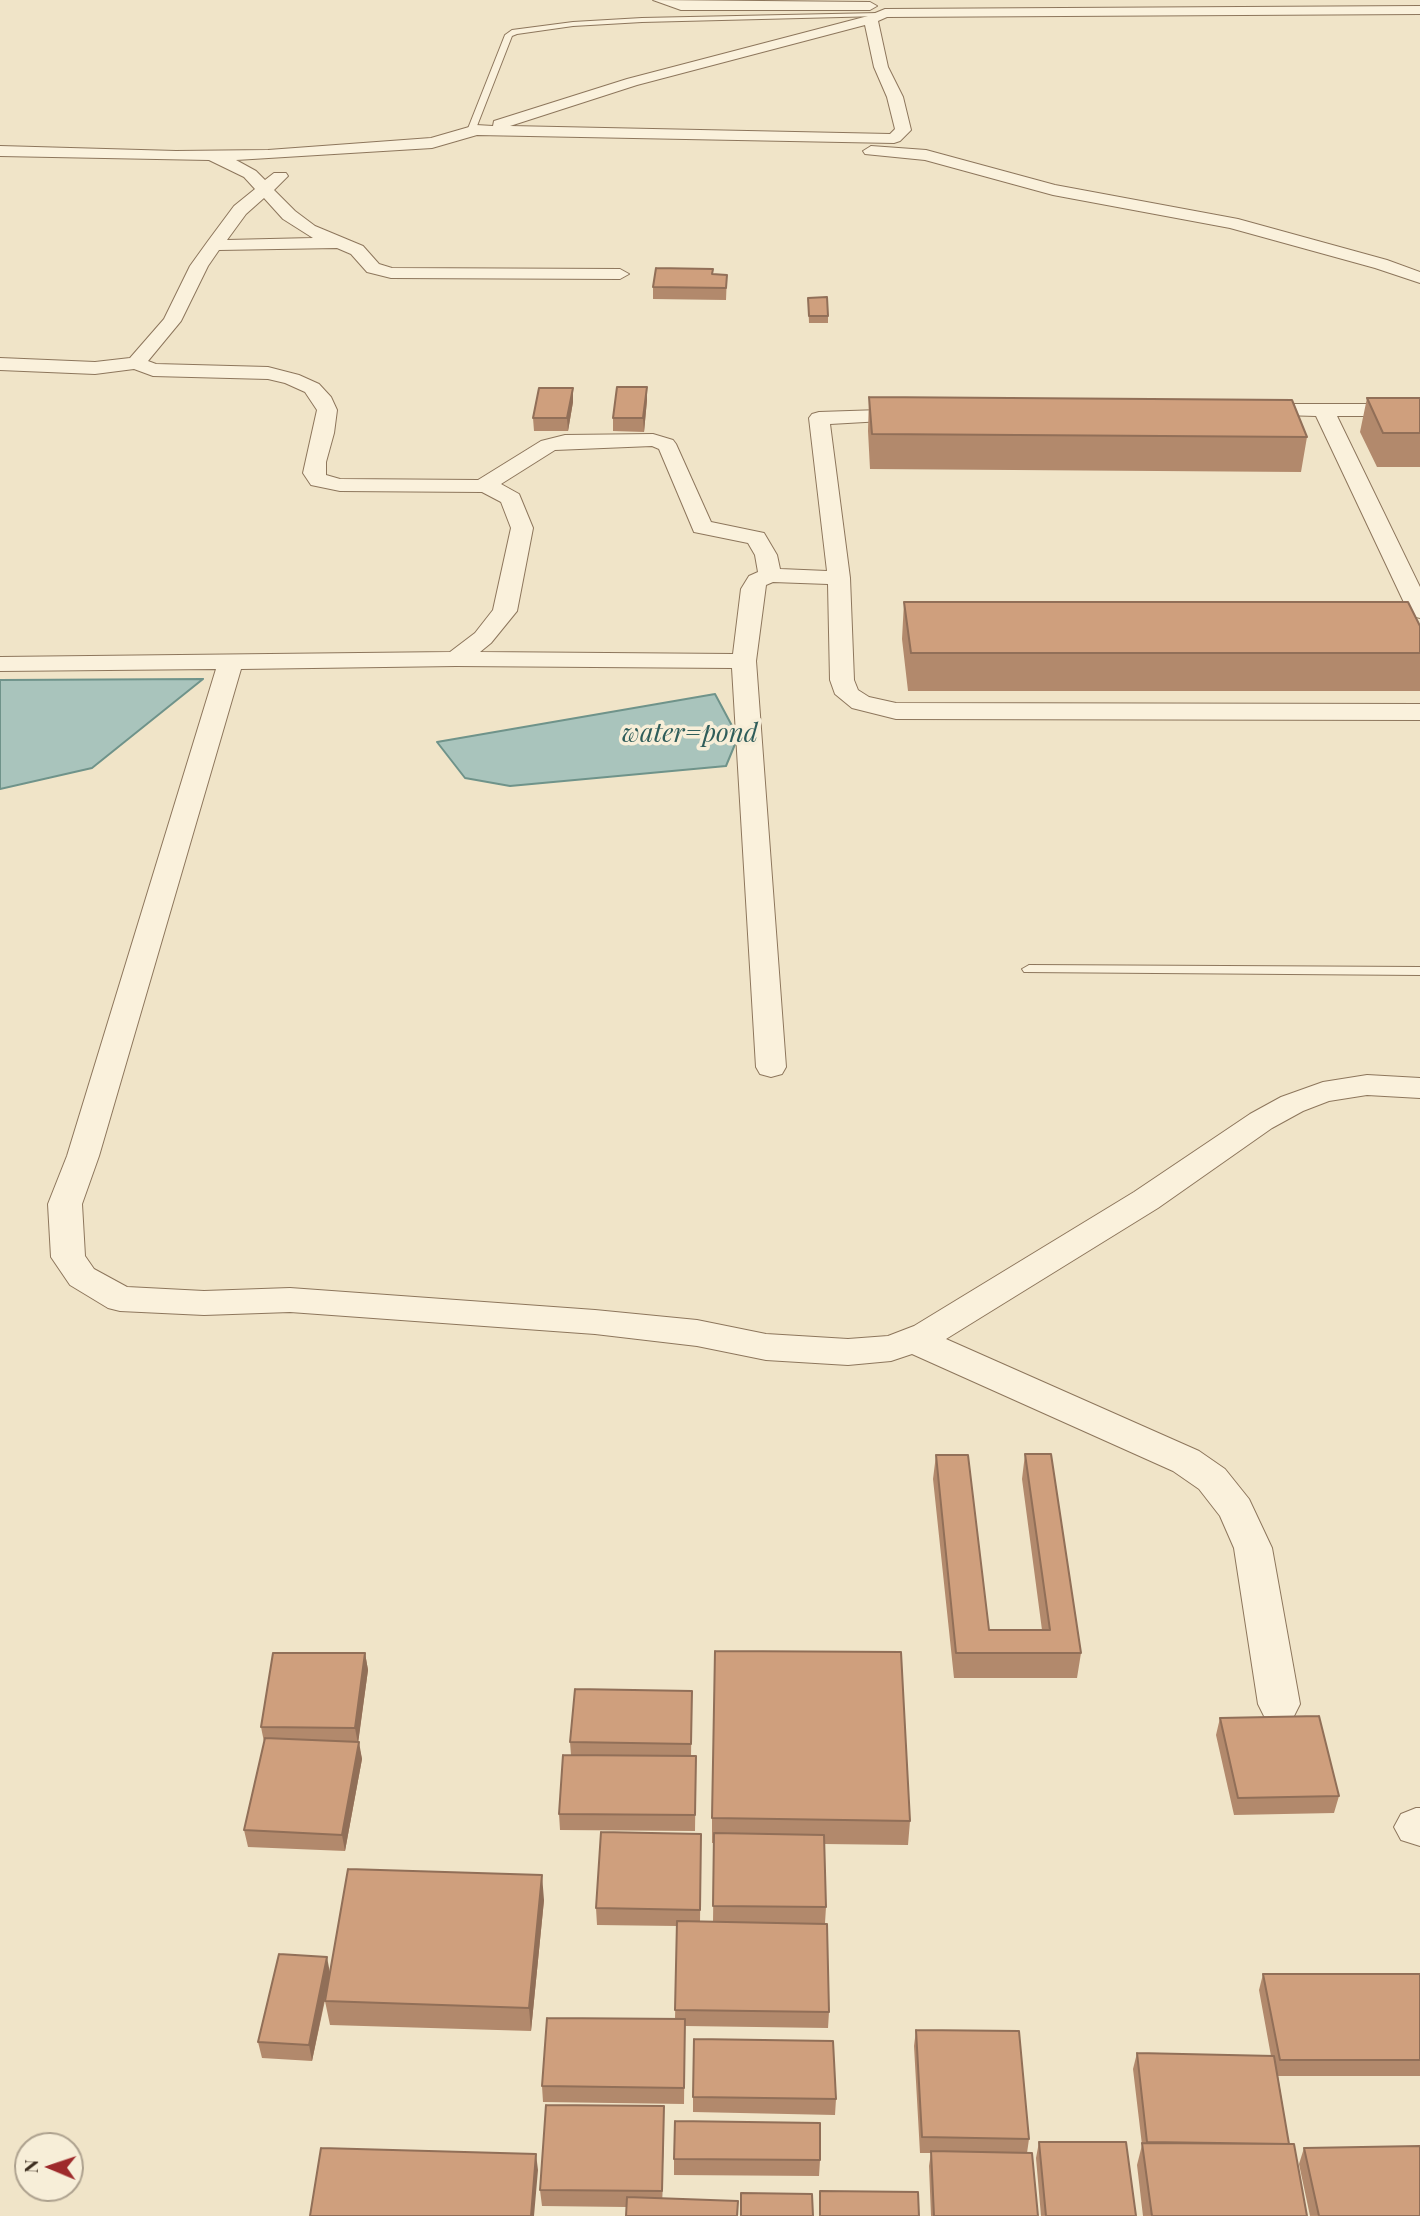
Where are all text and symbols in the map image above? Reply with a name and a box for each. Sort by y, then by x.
water label: water=pond [622,718,758,750]
north arrow [14,2132,84,2202]
text: N [17,2159,43,2174]

